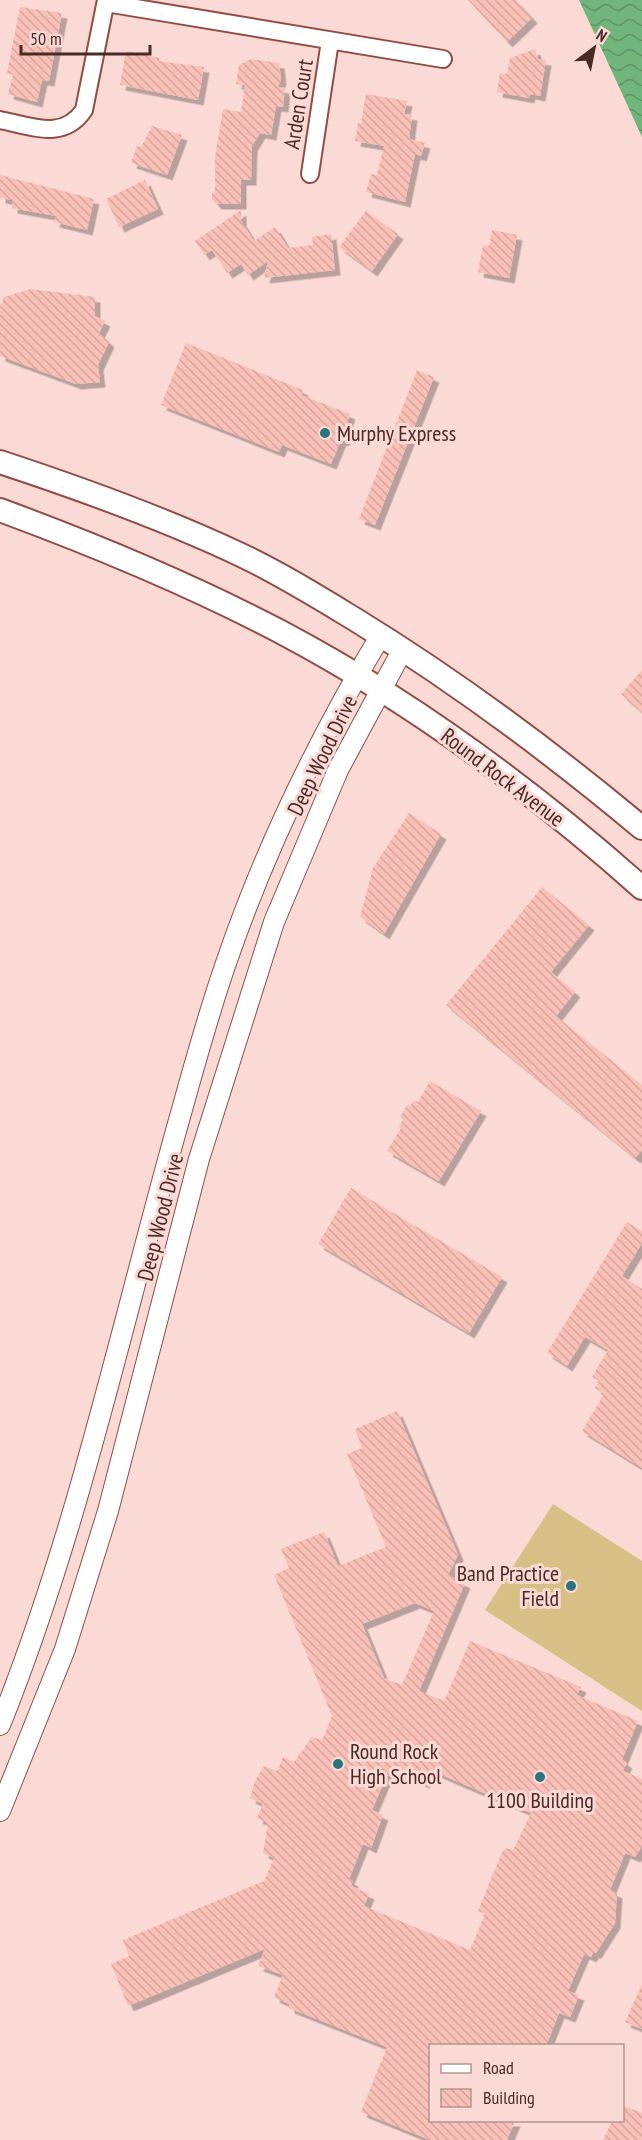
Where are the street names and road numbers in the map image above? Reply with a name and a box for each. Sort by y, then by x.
street label: Arden Court [277,57,319,151]
street label: Deep Wood Drive [281,690,363,820]
street label: Round Rock Avenue [436,721,570,833]
street label: Deep Wood Drive [131,1150,189,1284]

